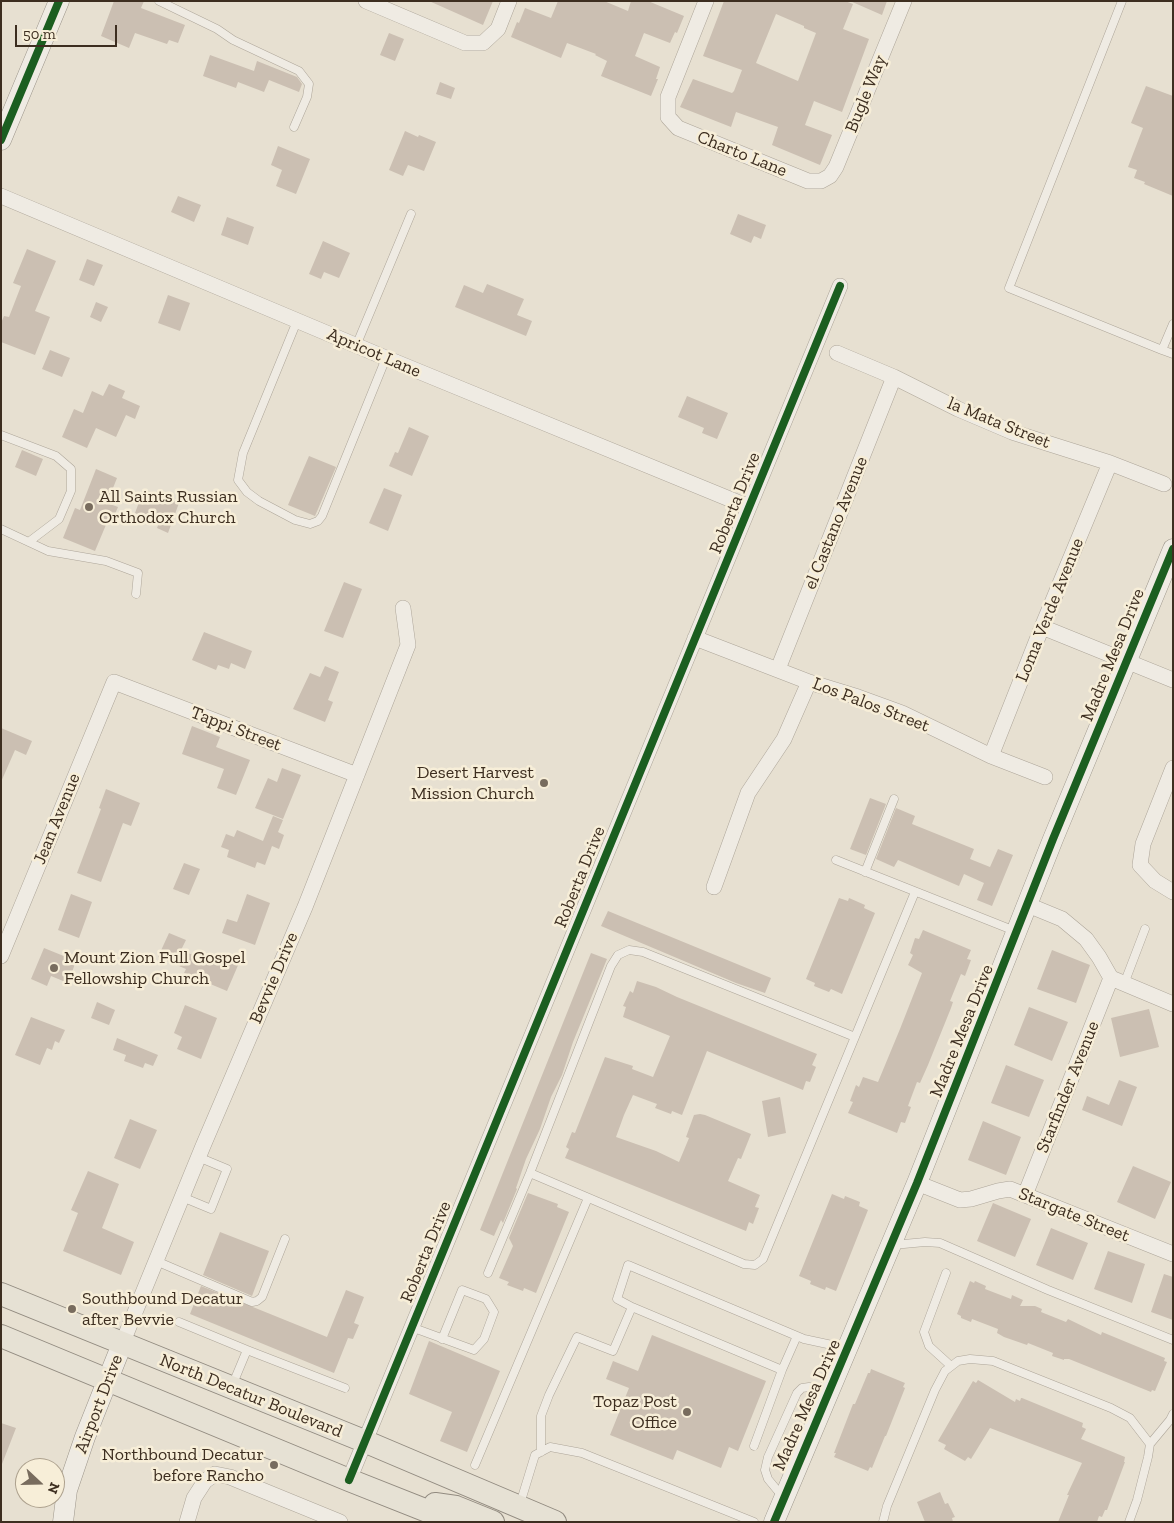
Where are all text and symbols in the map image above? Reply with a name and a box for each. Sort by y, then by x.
scale bar [18,15,120,47]
text: 50 m [23,25,56,43]
street label: Bugle Way [841,52,891,136]
street label: Charto Lane [694,126,790,182]
street label: Apricot Lane [324,324,424,382]
street label: la Mata Street [944,393,1054,453]
street label: Roberta Drive [705,449,765,557]
street label: el Castano Avenue [799,453,873,593]
place label: All Saints Russian Orthodox Church [99,486,238,528]
marker: All Saints Russian Orthodox Church [83,501,95,513]
street label: Loma Verde Avenue [1011,535,1089,685]
street label: Madre Mesa Drive [1077,585,1149,725]
street label: Los Palos Street [810,673,932,737]
street label: Tappi Street [187,702,285,756]
place label: Desert Harvest Mission Church [411,762,534,804]
street label: Jean Avenue [29,770,85,868]
marker: Desert Harvest Mission Church [538,777,550,789]
street label: Roberta Drive [550,823,610,931]
street label: Bevvie Drive [245,929,303,1027]
place label: Mount Zion Full Gospel Fellowship Church [64,947,245,990]
street label: Madre Mesa Drive [926,961,998,1101]
marker: Mount Zion Full Gospel Fellowship Church [48,962,60,974]
street label: Starfinder Avenue [1032,1018,1104,1156]
street label: Stargate Street [1015,1183,1133,1247]
street label: Roberta Drive [396,1198,456,1306]
place label: Southbound Decatur after Bevvie [82,1288,243,1330]
marker: Southbound Decatur after Bevvie [66,1303,78,1315]
street label: Madre Mesa Drive [768,1336,846,1474]
street label: North Decatur Boulevard [156,1349,346,1443]
street label: Airport Drive [70,1352,128,1456]
place label: Topaz Post Office [593,1391,677,1434]
marker: Topaz Post Office [681,1406,693,1418]
place label: Northbound Decatur before Rancho [102,1444,264,1486]
north arrow [15,1458,65,1508]
marker: Northbound Decatur before Rancho [268,1459,280,1471]
text: N [44,1480,63,1496]

